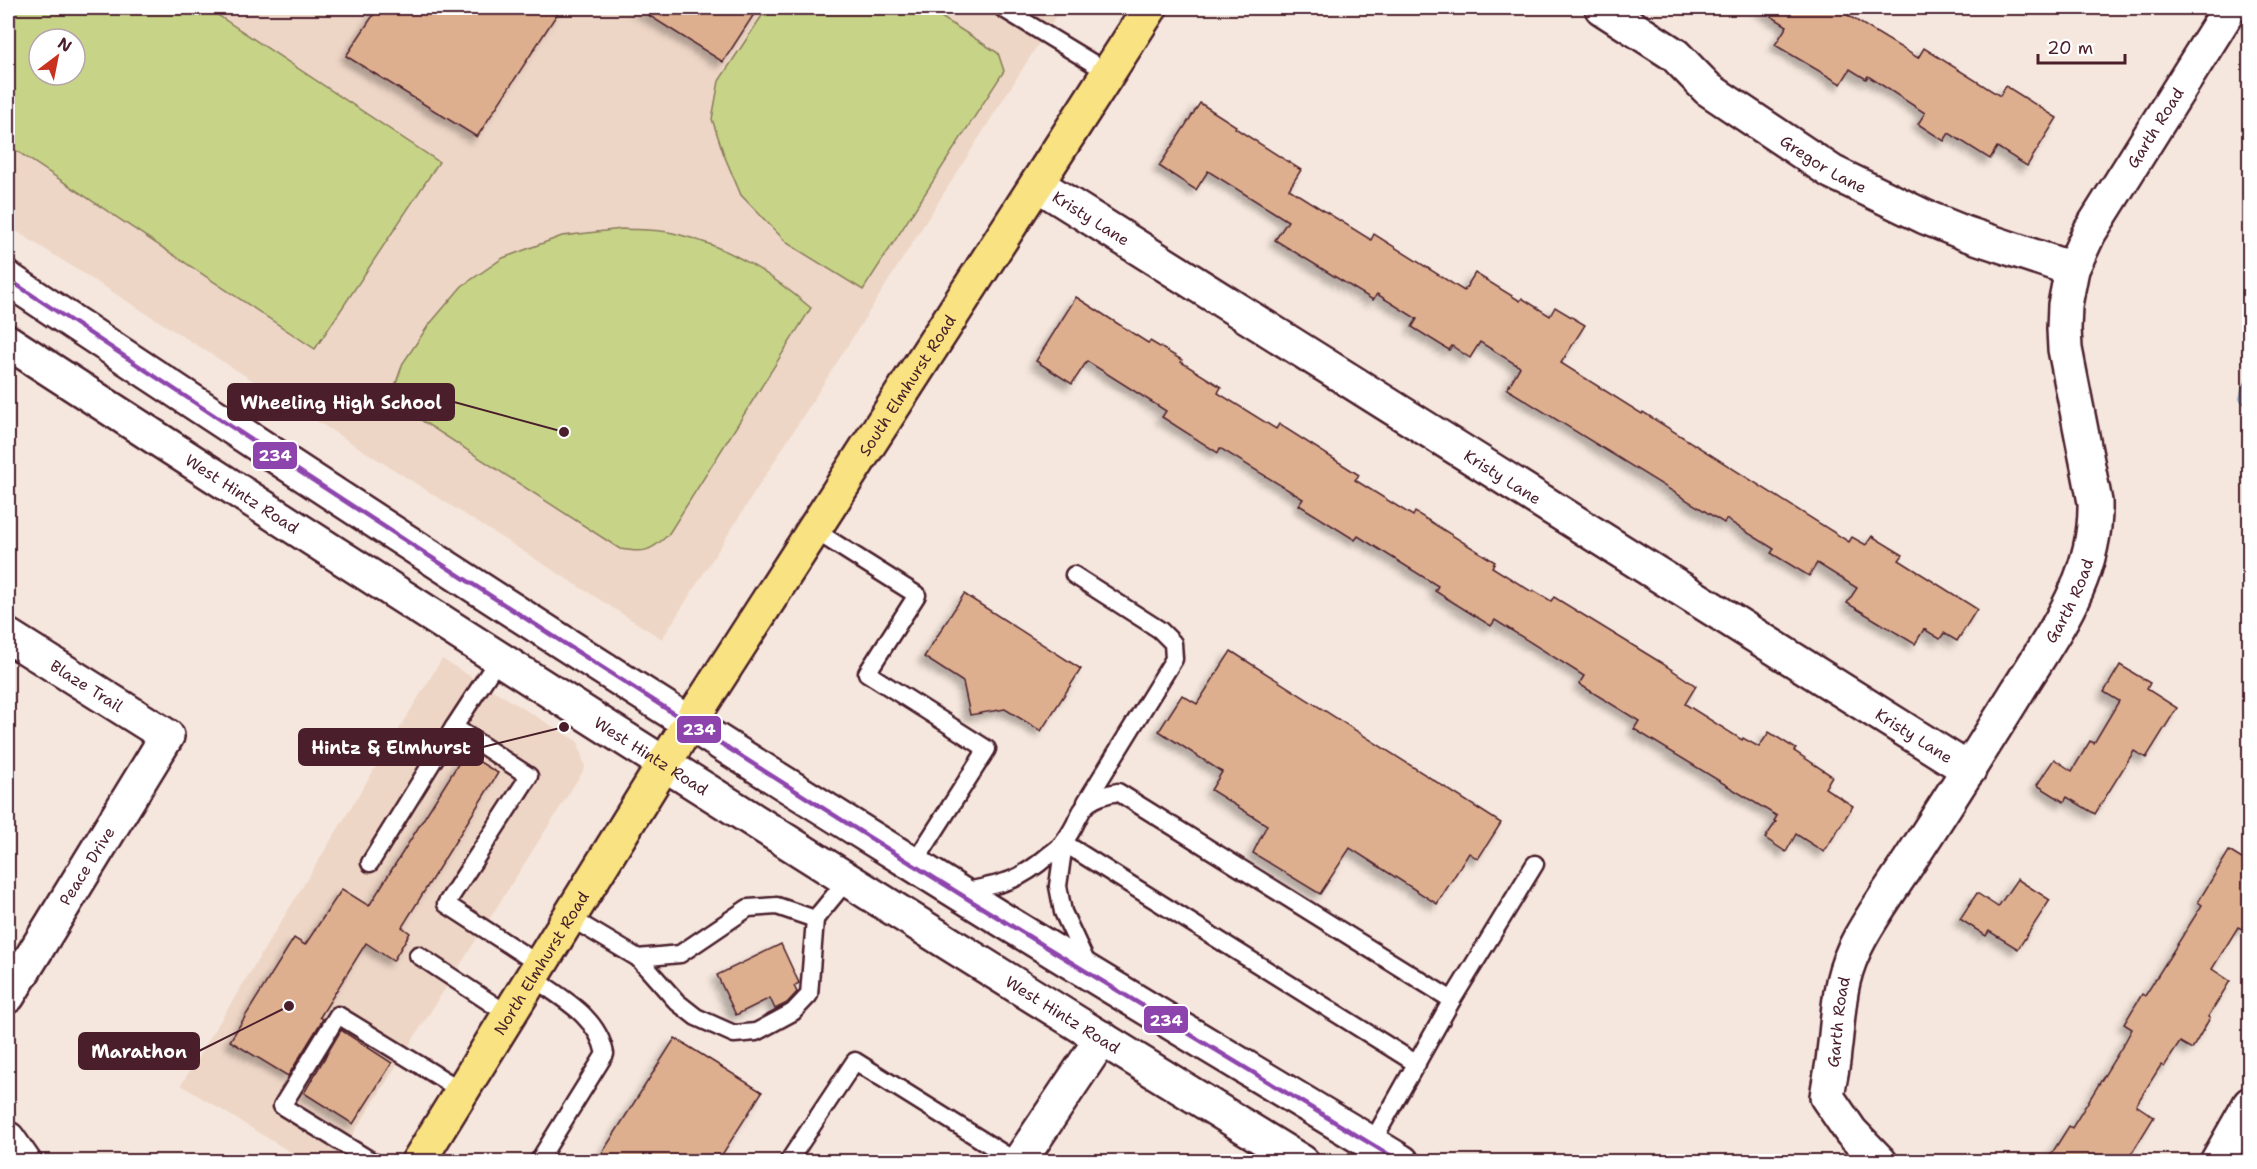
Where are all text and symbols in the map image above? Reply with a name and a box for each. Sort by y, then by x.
north arrow [27,27,87,87]
scale bar [2038,27,2125,65]
text: N [54,32,76,57]
text: 20 m [2047,36,2093,60]
street label: Garth Road [2122,83,2188,172]
street label: Gregor Lane [1776,130,1870,198]
street label: Kristy Lane [1049,186,1134,250]
street label: South Elmhurst Road [854,310,960,460]
callout: Wheeling High School [228,384,454,420]
text: Wheeling High School [240,391,442,415]
line badge: 234 [252,441,298,470]
text: 234 [258,445,292,466]
street label: Kristy Lane [1460,445,1545,509]
street label: West Hintz Road [181,449,303,538]
street label: Garth Road [2040,556,2098,647]
street label: Blaze Trail [46,655,127,716]
street label: Kristy Lane [1871,703,1957,768]
street label: West Hintz Road [590,712,713,800]
line badge: 234 [676,715,722,744]
text: 234 [682,719,716,740]
callout: Hintz & Elmhurst [299,729,483,765]
text: Hintz & Elmhurst [311,736,471,760]
street label: Peace Drive [55,823,119,909]
street label: North Elmhurst Road [489,887,593,1039]
street label: West Hintz Road [1002,971,1124,1058]
street label: Garth Road [1822,974,1854,1069]
line badge: 234 [1143,1005,1189,1034]
text: 234 [1149,1010,1183,1031]
callout: Marathon [79,1033,199,1069]
text: Marathon [91,1040,187,1064]

